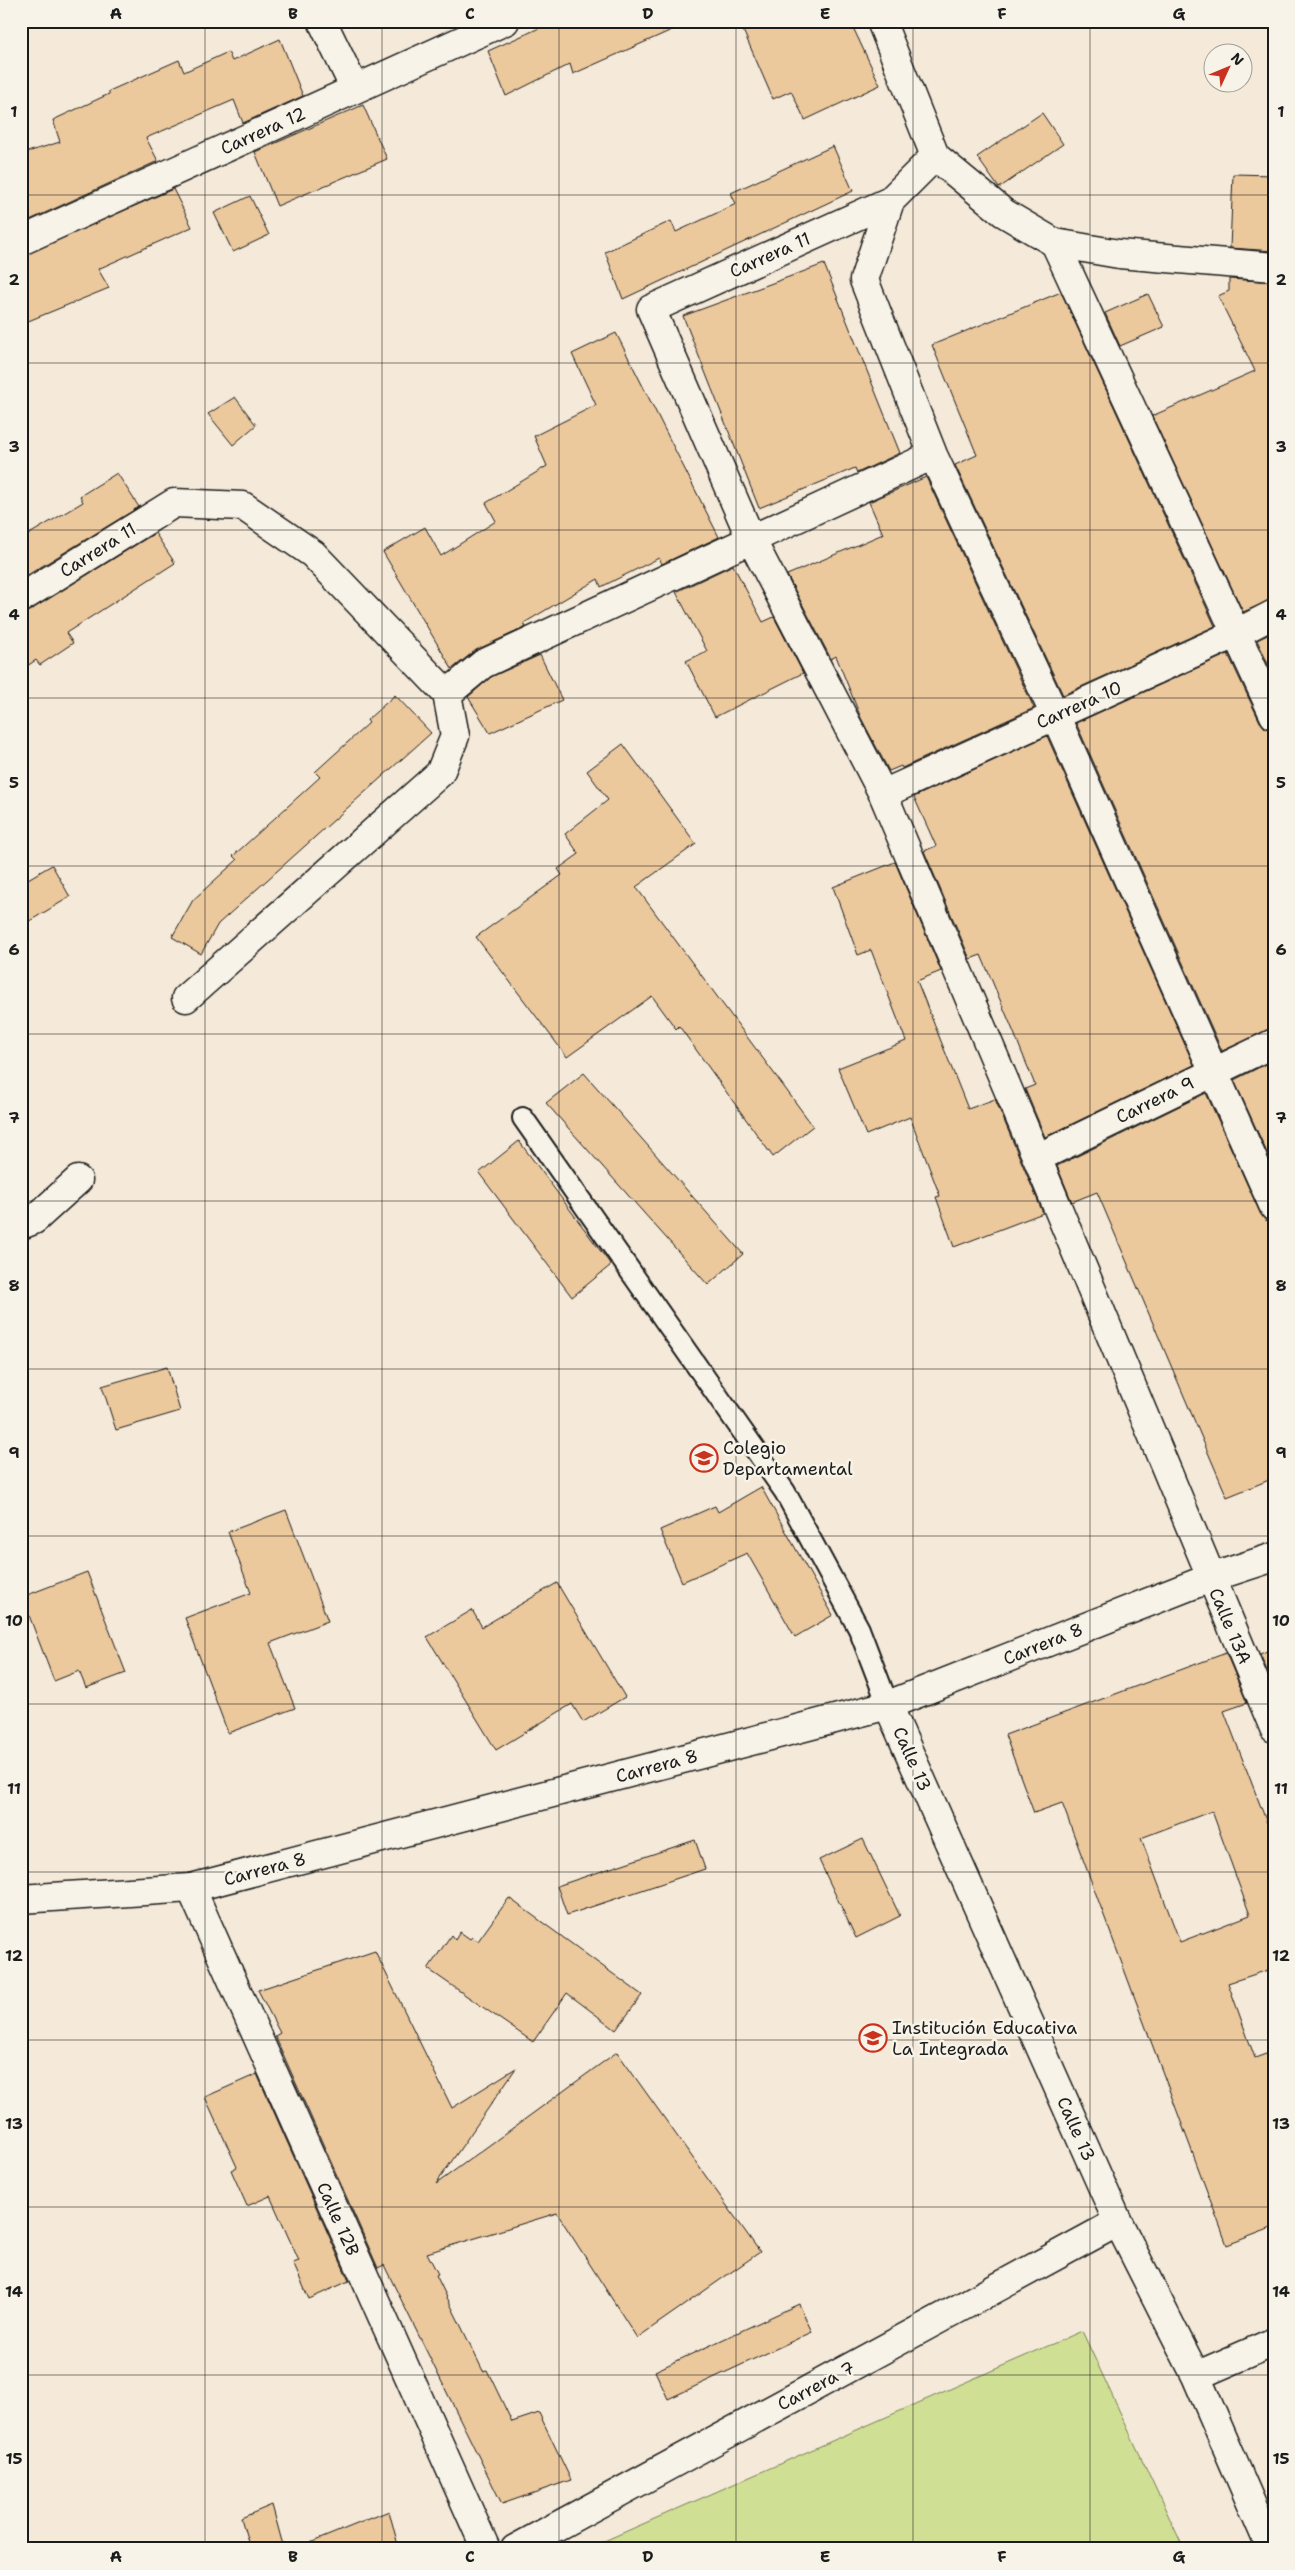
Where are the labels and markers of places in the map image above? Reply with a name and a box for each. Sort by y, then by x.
place label: Colegio Departamental [723,1436,853,1481]
school or university icon: Colegio Departamental [689,1443,719,1473]
place label: Institución Educativa La Integrada [892,2016,1077,2061]
school or university icon: Institución Educativa La Integrada [858,2023,888,2053]

